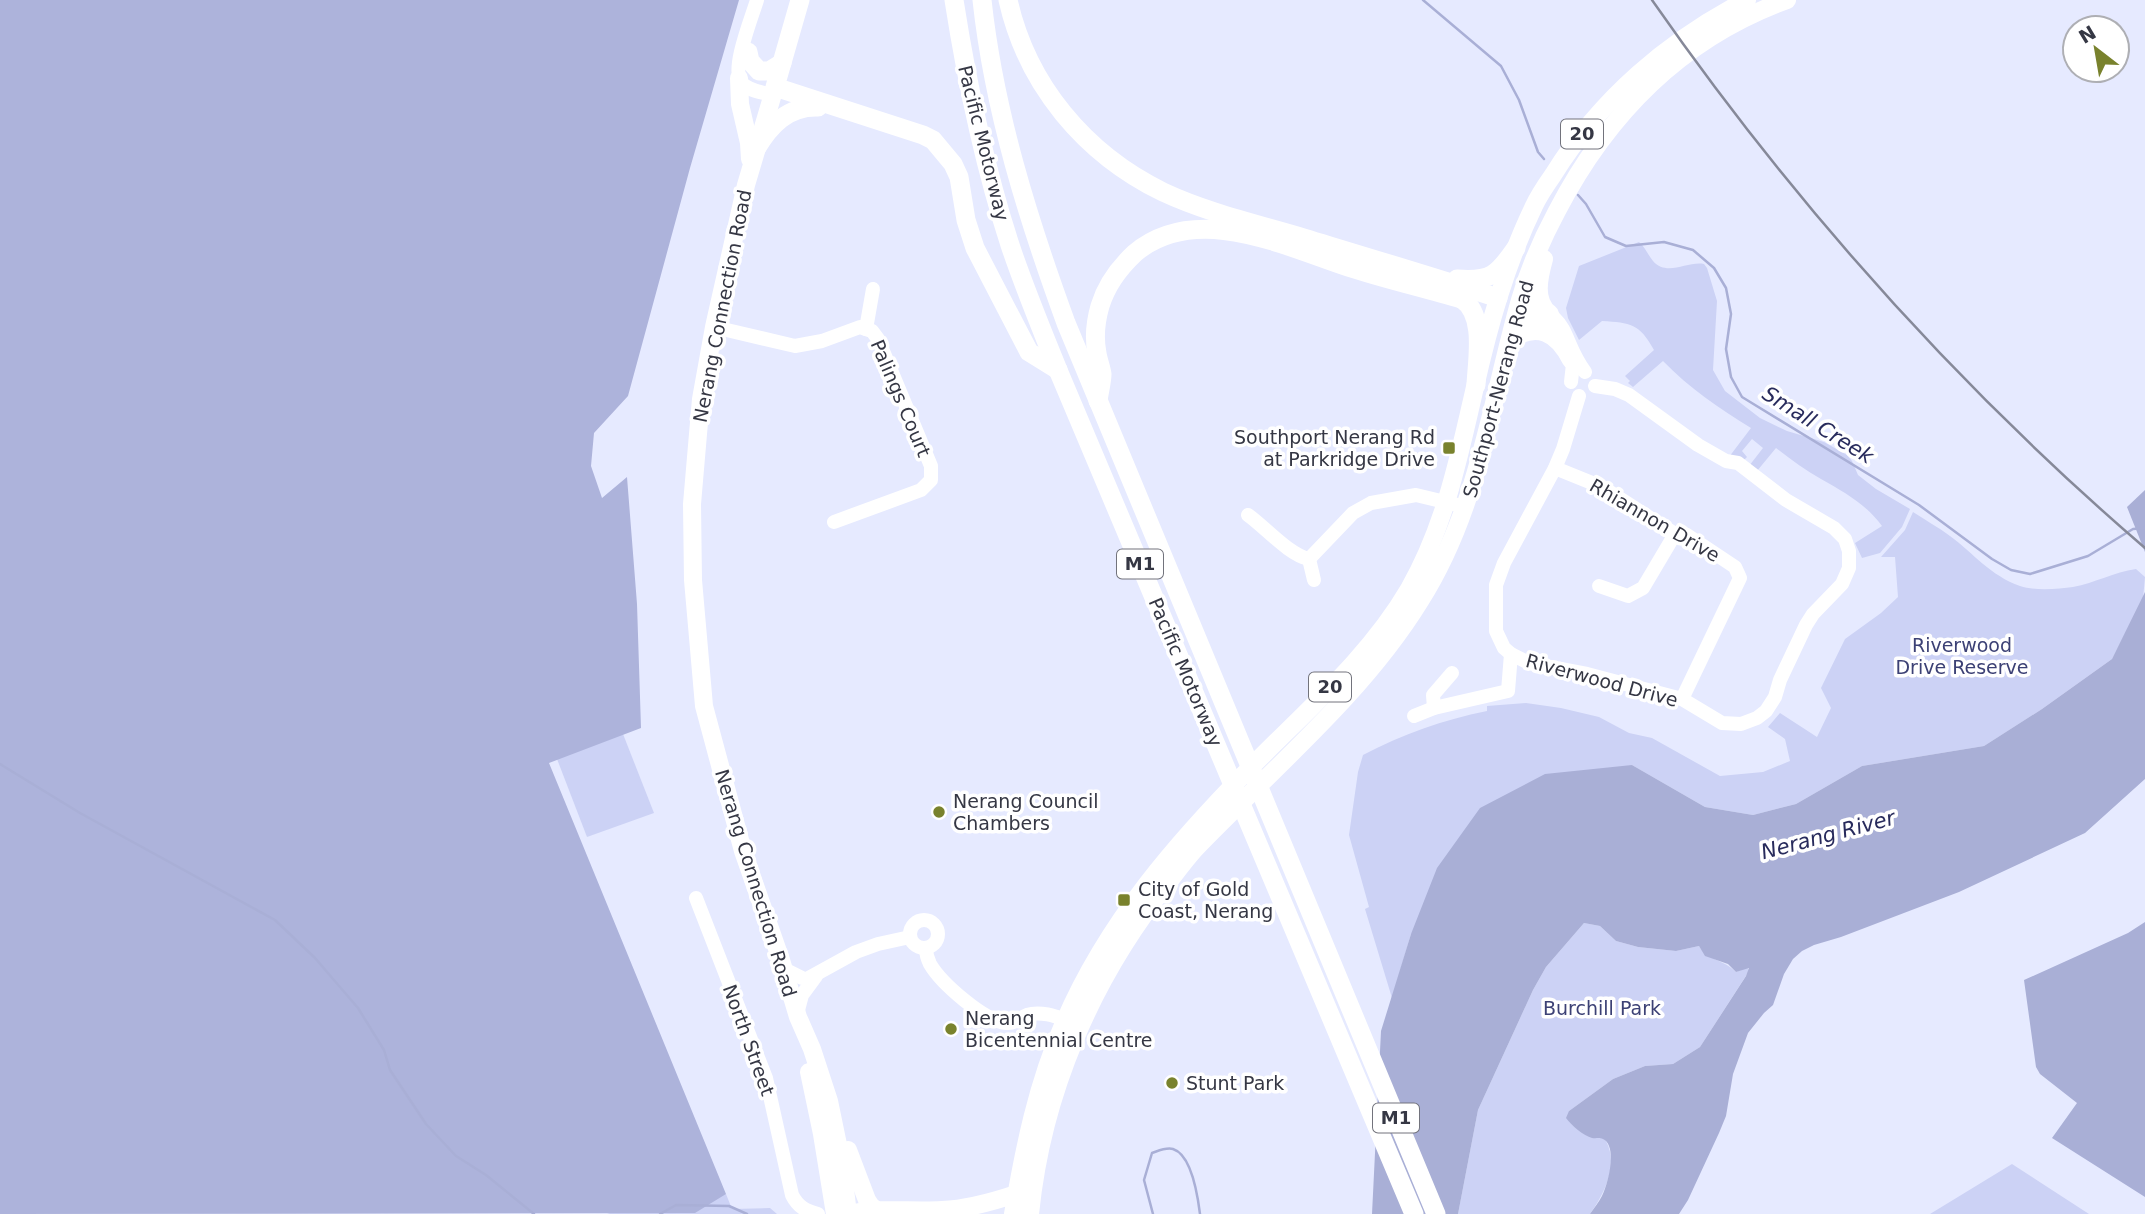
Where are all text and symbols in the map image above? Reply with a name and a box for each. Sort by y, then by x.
north arrow [2061,14,2131,84]
text: N [2075,21,2100,48]
street label: Pacific Motorway [954,63,1014,223]
road number: 20 [1561,119,1603,148]
street label: Nerang Connection Road [689,188,755,424]
street label: Southport-Nerang Road [1458,278,1538,500]
street label: Palings Court [866,336,936,460]
water label: Small Creek [1758,381,1879,469]
place label: Southport Nerang Rd at Parkridge Drive [1234,426,1435,470]
marker: Southport Nerang Rd at Parkridge Drive [1441,440,1457,456]
street label: Rhiannon Drive [1586,474,1724,566]
road number: M1 [1117,550,1163,578]
street label: Pacific Motorway [1145,594,1227,750]
park label: Riverwood Drive Reserve [1895,634,2029,678]
street label: Riverwood Drive [1523,649,1681,711]
road number: 20 [1309,672,1351,702]
street label: Nerang Connection Road [711,767,801,999]
place label: Nerang Council Chambers [953,790,1098,834]
marker: Nerang Council Chambers [931,804,947,820]
water label: Nerang River [1758,805,1899,864]
place label: City of Gold Coast, Nerang [1138,878,1273,922]
marker: City of Gold Coast, Nerang [1116,892,1132,908]
street label: North Street [719,981,779,1099]
park label: Burchill Park [1543,997,1661,1019]
place label: Nerang Bicentennial Centre [965,1007,1153,1051]
marker: Nerang Bicentennial Centre [943,1021,959,1037]
place label: Stunt Park [1186,1072,1284,1094]
marker: Stunt Park [1164,1075,1180,1091]
road number: M1 [1373,1104,1419,1133]

